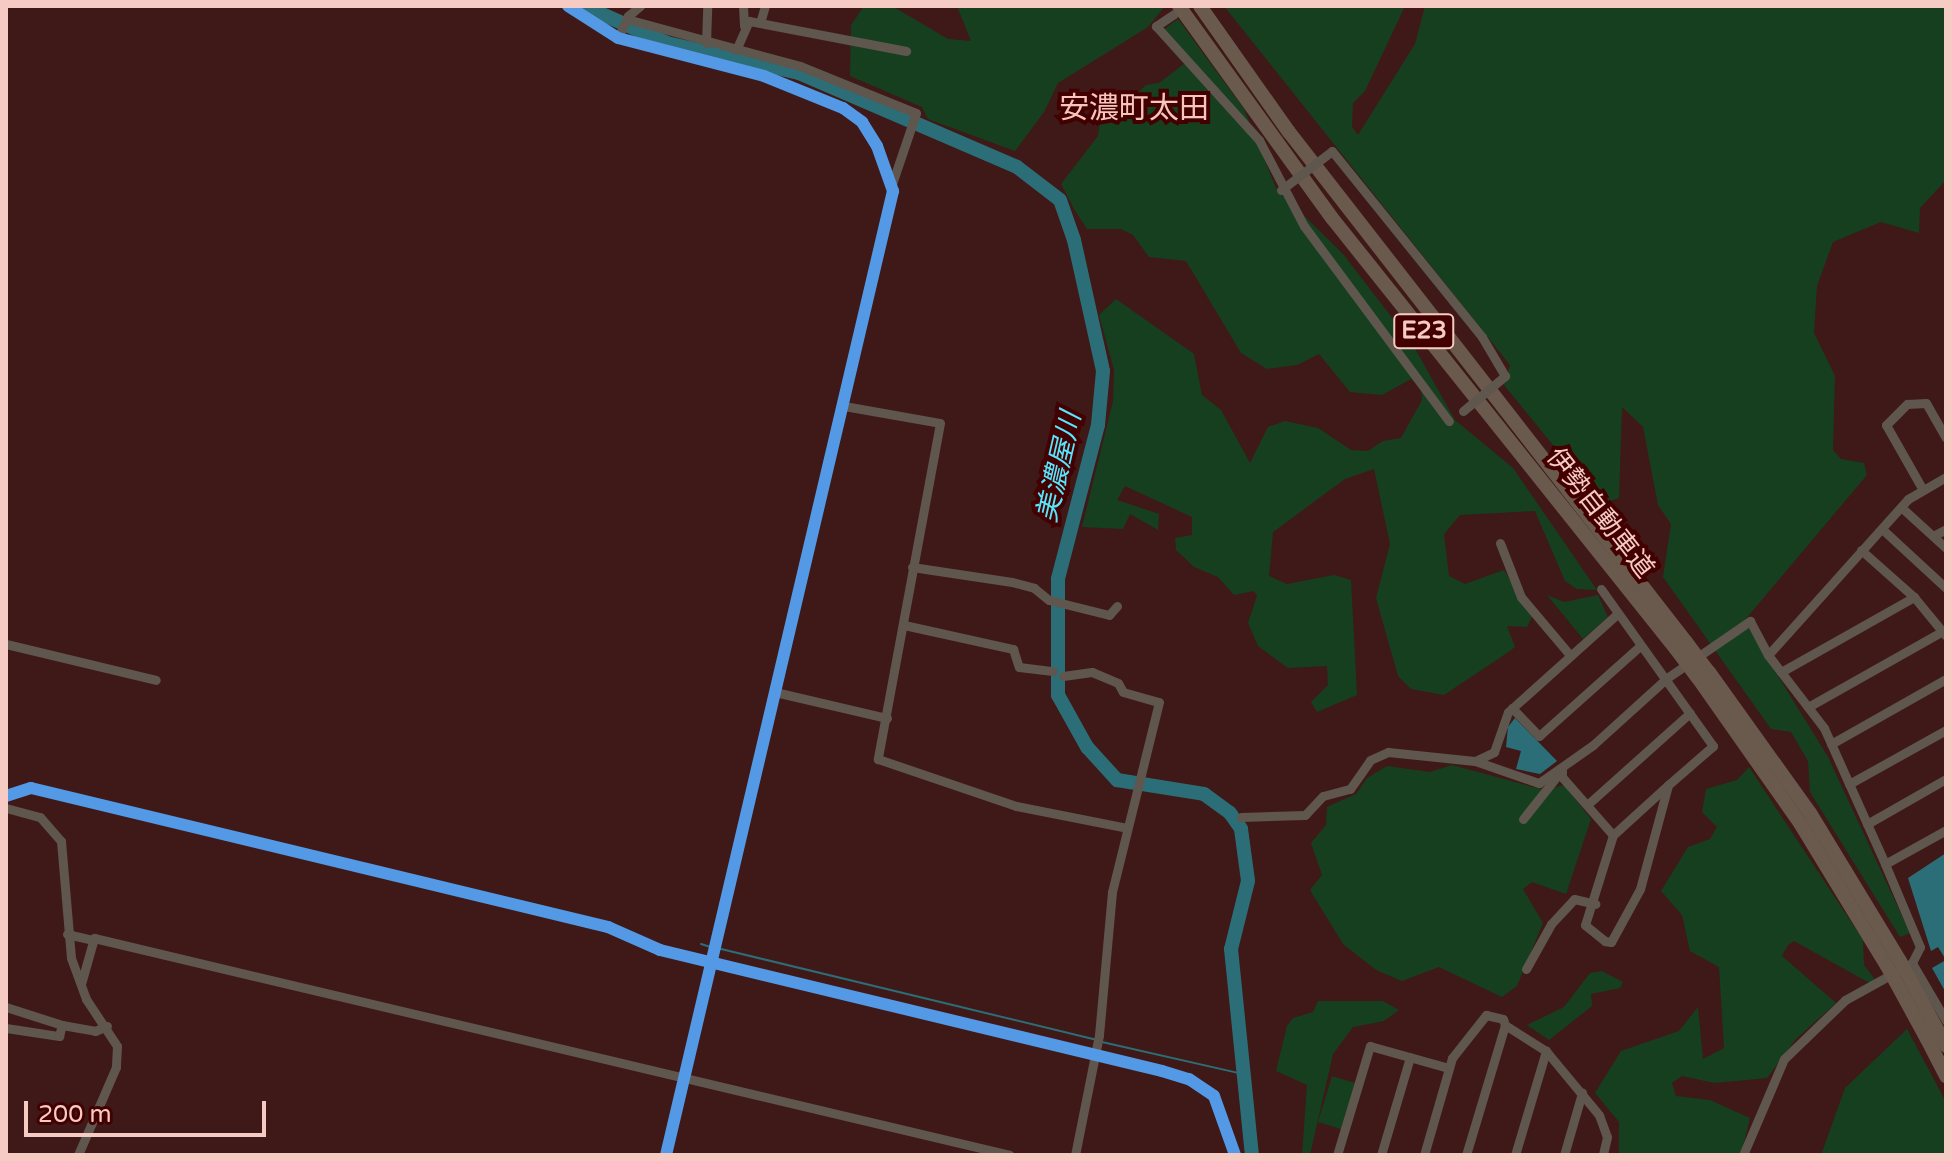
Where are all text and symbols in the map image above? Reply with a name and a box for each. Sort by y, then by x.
district label: 安濃町太田 [1059,91,1209,127]
road number: E23 [1392,311,1456,351]
water label: 美濃屋川 [1030,409,1088,525]
street label: 伊勢自動車道 [1540,442,1660,584]
scale bar [28,1085,270,1135]
text: 200 m [38,1100,112,1129]

